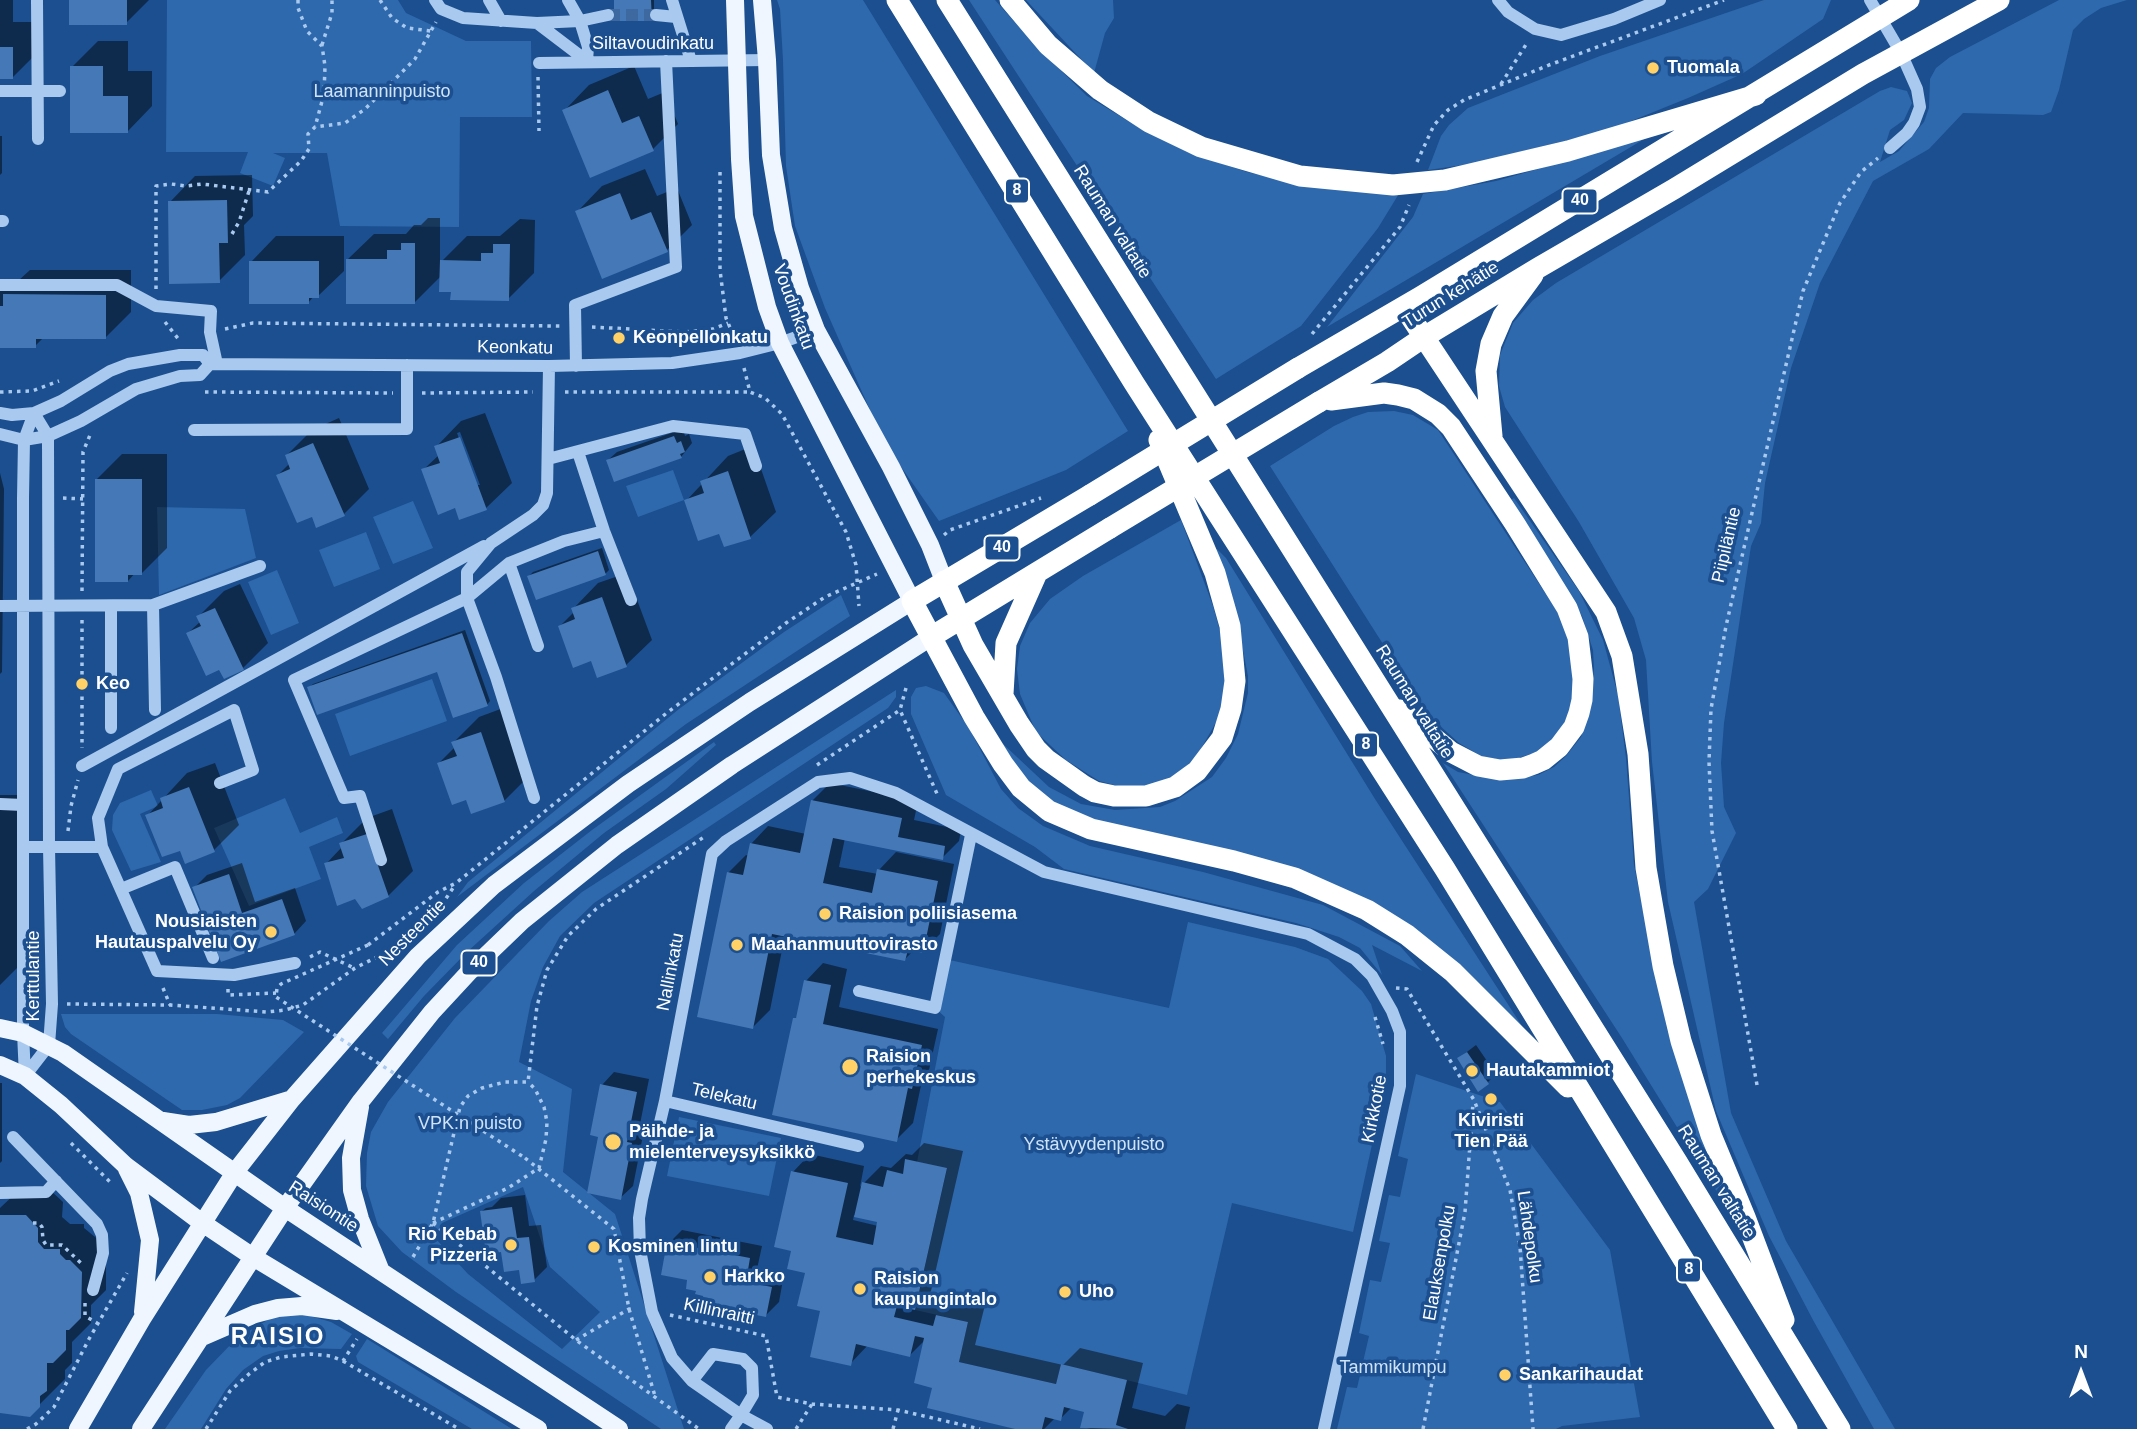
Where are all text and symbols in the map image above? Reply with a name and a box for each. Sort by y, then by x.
street label: Siltavoudinkatu [592,33,714,55]
place label: Tuomala [1667,57,1740,79]
marker: Tuomala [1645,60,1661,76]
park label: Laamanninpuisto [313,81,451,103]
street label: Rauman valtatie [1068,161,1156,283]
road number: 8 [1005,178,1029,204]
road number: 40 [1562,188,1598,214]
street label: Turun kehätie [1399,257,1503,333]
street label: Voudinkatu [768,261,818,353]
place label: Keonpellonkatu [633,327,768,349]
marker: Keonpellonkatu [611,330,627,346]
street label: Keonkatu [477,337,553,359]
street label: Piipiläntie [1708,505,1746,585]
road number: 40 [984,536,1020,561]
street label: Rauman valtatie [1370,641,1458,763]
place label: Keo [96,673,130,695]
marker: Keo [74,676,90,692]
road number: 8 [1354,732,1378,758]
street label: Nesteentie [375,895,451,971]
place label: Raision poliisiasema [839,903,1017,925]
marker: Raision poliisiasema [817,906,833,922]
place label: Nousiaisten Hautauspalvelu Oy [95,911,257,954]
marker: Nousiaisten Hautauspalvelu Oy [263,924,279,940]
street label: Kerttulantie [23,930,45,1022]
street label: Nallinkatu [653,931,689,1013]
place label: Maahanmuuttovirasto [751,934,938,956]
marker: Maahanmuuttovirasto [729,937,745,953]
road number: 40 [462,951,496,976]
place label: Raision perhekeskus [866,1046,976,1088]
marker: Raision perhekeskus [840,1057,860,1077]
place label: Hautakammiot [1486,1060,1610,1082]
marker: Hautakammiot [1464,1063,1480,1079]
street label: Kirkkotie [1358,1073,1392,1145]
street label: Telekatu [689,1079,759,1115]
marker: Kiviristi Tien Pää [1483,1091,1499,1107]
place label: Kiviristi Tien Pää [1454,1110,1528,1152]
park label: VPK:n puisto [418,1113,522,1135]
place label: Päihde- ja mielenterveysyksikkö [629,1121,815,1164]
street label: Rauman valtatie [1672,1121,1760,1243]
marker: Päihde- ja mielenterveysyksikkö [603,1132,623,1152]
park label: Ystävyydenpuisto [1023,1134,1165,1156]
street label: Raisiontie [284,1176,362,1238]
street label: Lähdepolku [1512,1189,1546,1285]
street label: Elauksenpolku [1419,1203,1461,1323]
place label: Rio Kebab Pizzeria [408,1224,497,1266]
place label: Kosminen lintu [608,1236,738,1258]
marker: Rio Kebab Pizzeria [503,1237,519,1253]
marker: Kosminen lintu [586,1239,602,1255]
road number: 8 [1677,1258,1701,1282]
place label: Harkko [724,1266,785,1288]
place label: Raision kaupungintalo [874,1268,997,1310]
marker: Harkko [702,1269,718,1285]
marker: Raision kaupungintalo [852,1281,868,1297]
place label: Uho [1079,1281,1114,1303]
marker: Uho [1057,1284,1073,1300]
street label: Killinraitti [682,1294,756,1330]
district label: RAISIO [231,1323,325,1351]
north arrow [2046,1338,2116,1408]
text: N [2074,1341,2088,1362]
park label: Tammikumpu [1339,1357,1447,1379]
place label: Sankarihaudat [1519,1364,1643,1386]
marker: Sankarihaudat [1497,1367,1513,1383]

